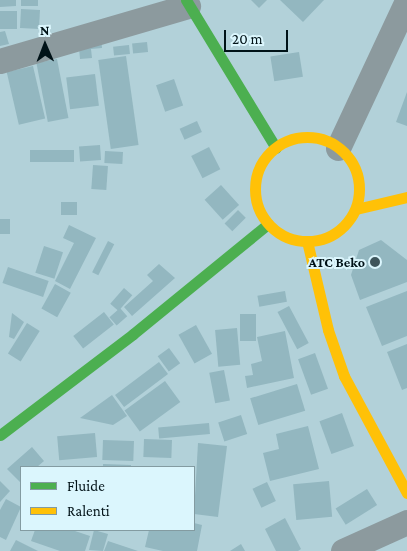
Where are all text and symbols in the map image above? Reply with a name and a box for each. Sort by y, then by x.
north arrow [20,20,70,70]
scale bar [227,20,291,52]
text: N [40,22,50,38]
text: 20 m [232,31,263,47]
place label: ATC Beko [309,254,365,270]
marker: ATC Beko [369,256,381,268]
legend [20,466,195,531]
text: Fluide [67,478,105,494]
text: Ralenti [67,503,110,519]

